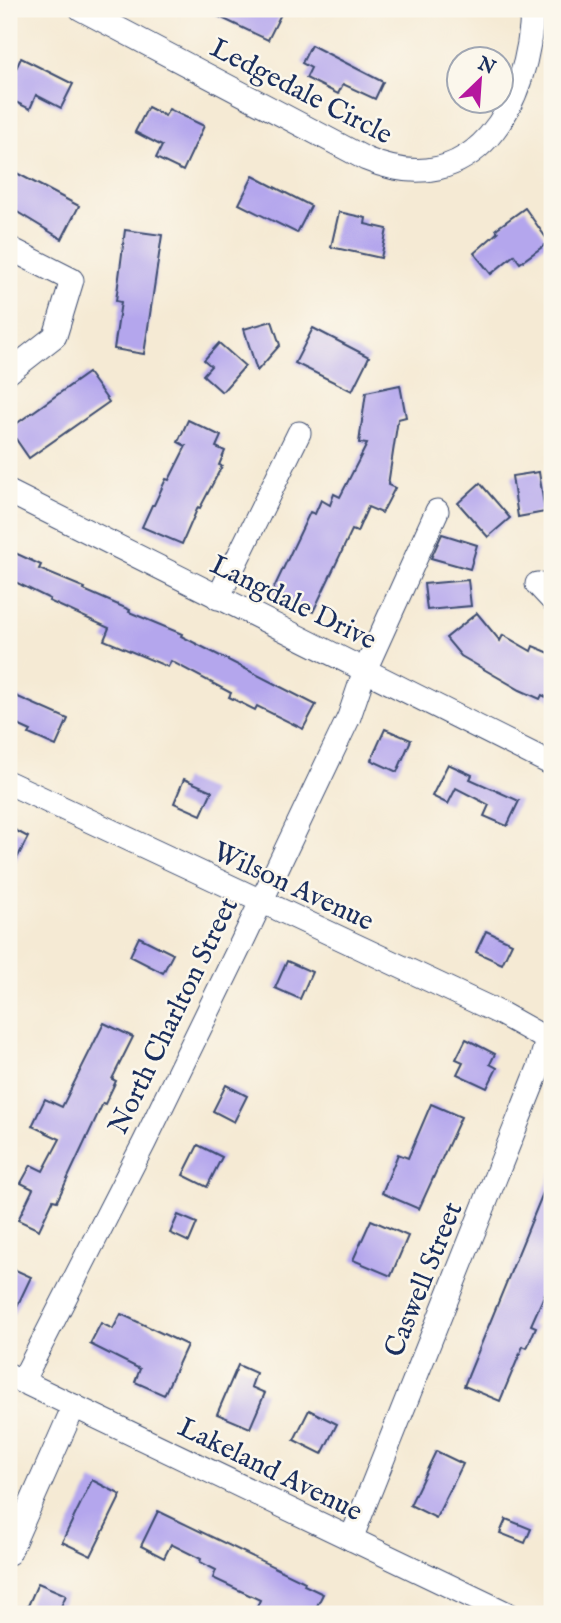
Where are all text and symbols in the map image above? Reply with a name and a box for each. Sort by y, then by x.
street label: Ledgedale Circle [204,31,398,153]
north arrow [446,46,516,116]
text: N [473,52,499,81]
street label: Langdale Drive [204,548,382,659]
street label: Wilson Avenue [207,835,379,940]
street label: North Charlton Street [102,891,247,1140]
street label: Caswell Street [377,1197,471,1363]
street label: Lakeland Avenue [172,1410,368,1530]

